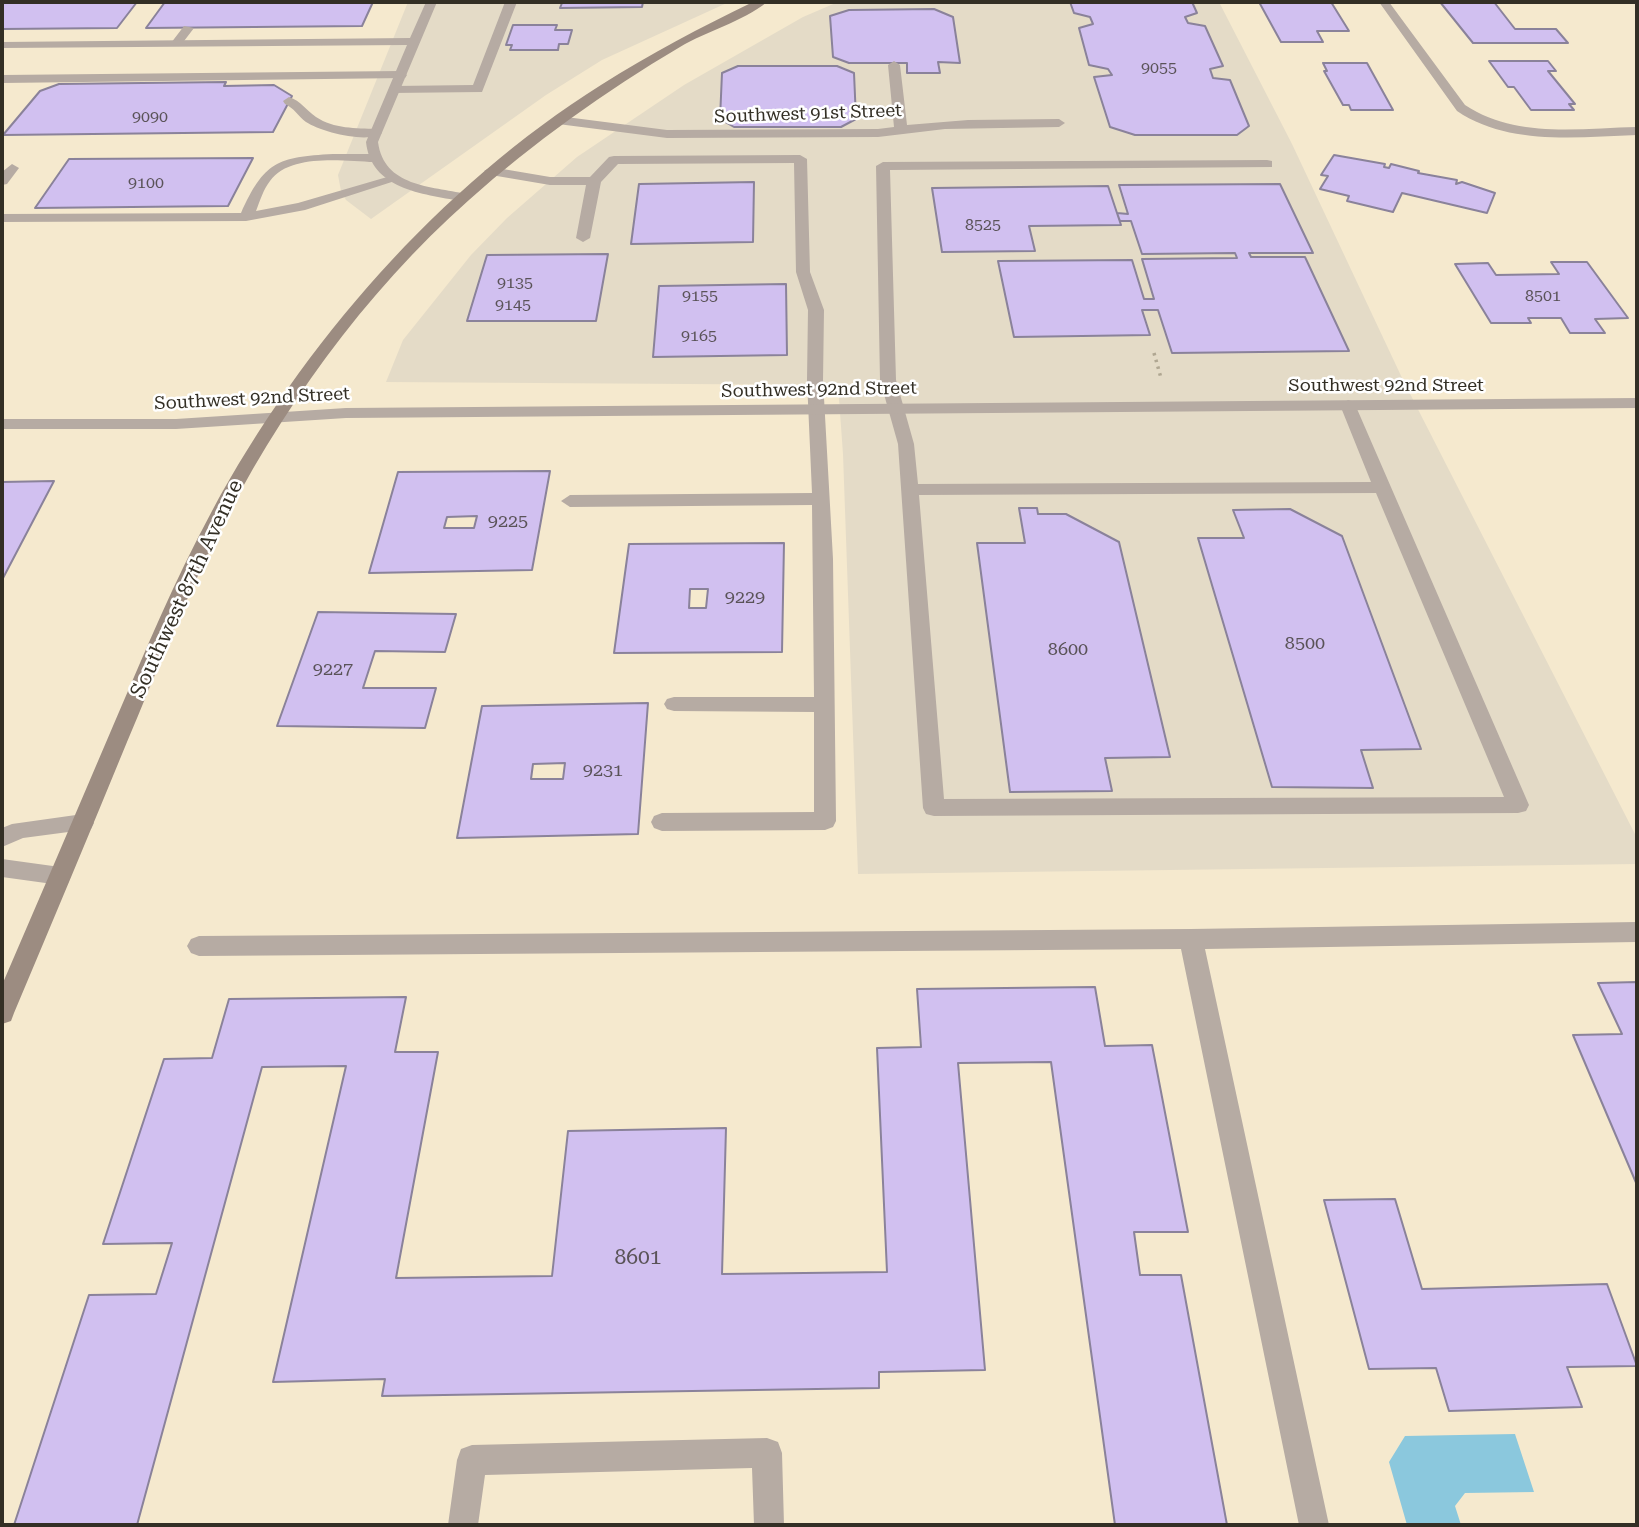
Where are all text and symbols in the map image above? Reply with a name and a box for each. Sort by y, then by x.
house number: 9055 [1141,58,1177,78]
street label: Southwest 91st Street [714,100,902,128]
house number: 9090 [132,107,168,127]
house number: 9100 [128,173,164,193]
house number: 8525 [965,215,1001,235]
house number: 9135 [497,273,533,293]
house number: 9155 [682,286,718,306]
house number: 8501 [1525,286,1561,306]
house number: 9145 [495,295,531,315]
house number: 9165 [681,326,717,346]
street label: Southwest 92nd Street [1288,375,1484,397]
street label: Southwest 92nd Street [721,377,917,403]
street label: Southwest 92nd Street [154,383,350,415]
street label: Southwest 87th Avenue [125,476,249,702]
house number: 9225 [488,511,528,533]
house number: 9229 [725,587,765,609]
house number: 8500 [1285,633,1325,655]
house number: 8600 [1048,639,1088,661]
house number: 9227 [313,659,353,681]
house number: 9231 [583,760,623,782]
house number: 8601 [614,1245,662,1271]

